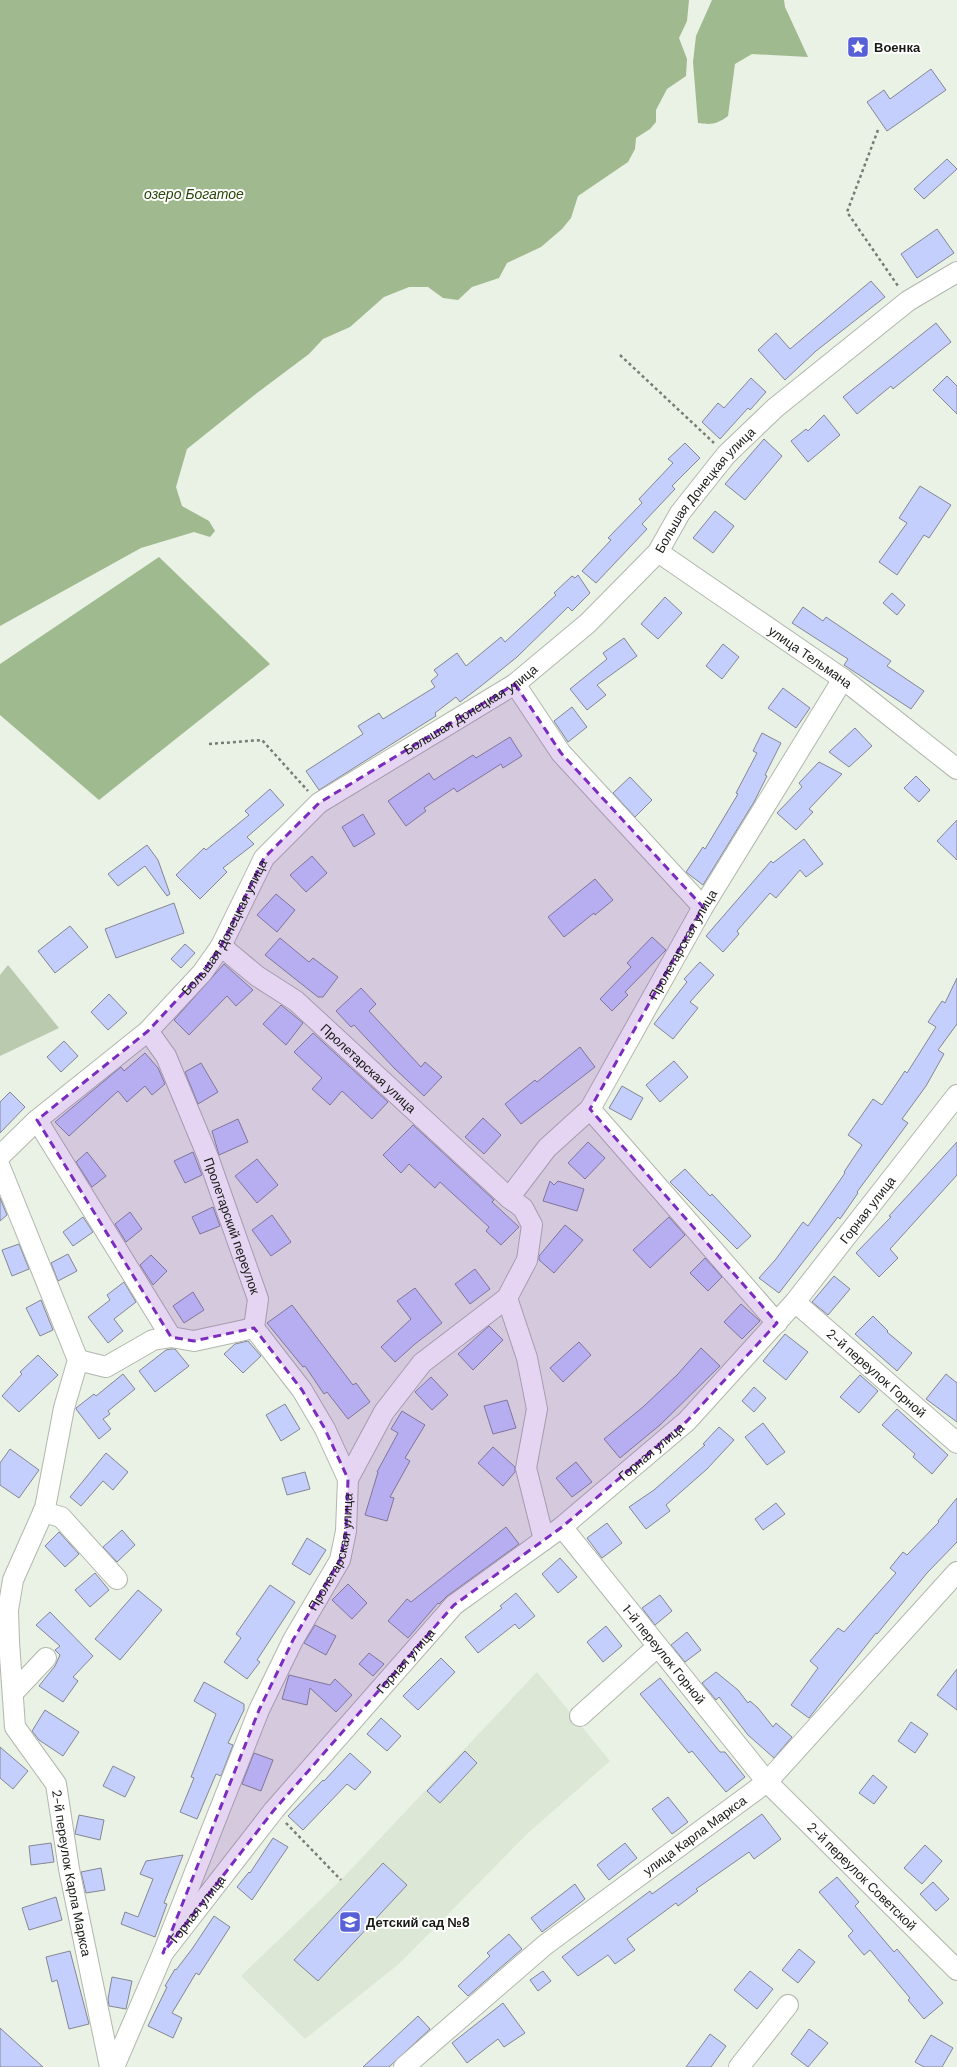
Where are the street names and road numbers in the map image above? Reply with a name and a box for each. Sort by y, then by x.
street label: Большая Донецкая улица [651,423,759,556]
street label: улица Тельмана [765,622,856,693]
street label: Большая Донецкая улица [401,660,542,759]
street label: Большая Донецкая улица [178,856,271,999]
street label: Пролетарская улица [645,886,721,1003]
street label: Пролетарская улица [317,1020,420,1117]
street label: Пролетарский переулок [200,1155,264,1297]
street label: Горная улица [836,1172,900,1247]
street label: 2-й переулок Горной [823,1325,929,1421]
street label: Горная улица [615,1419,689,1485]
street label: Пролетарская улица [304,1492,356,1614]
street label: 1-й переулок Горной [619,1601,709,1708]
street label: Горная улица [372,1624,439,1697]
street label: 2-й переулок Карла Маркса [48,1789,95,1959]
street label: улица Карла Маркса [640,1792,751,1879]
street label: 2-й переулок Советской [804,1819,920,1934]
street label: Горная улица [166,1871,230,1946]

